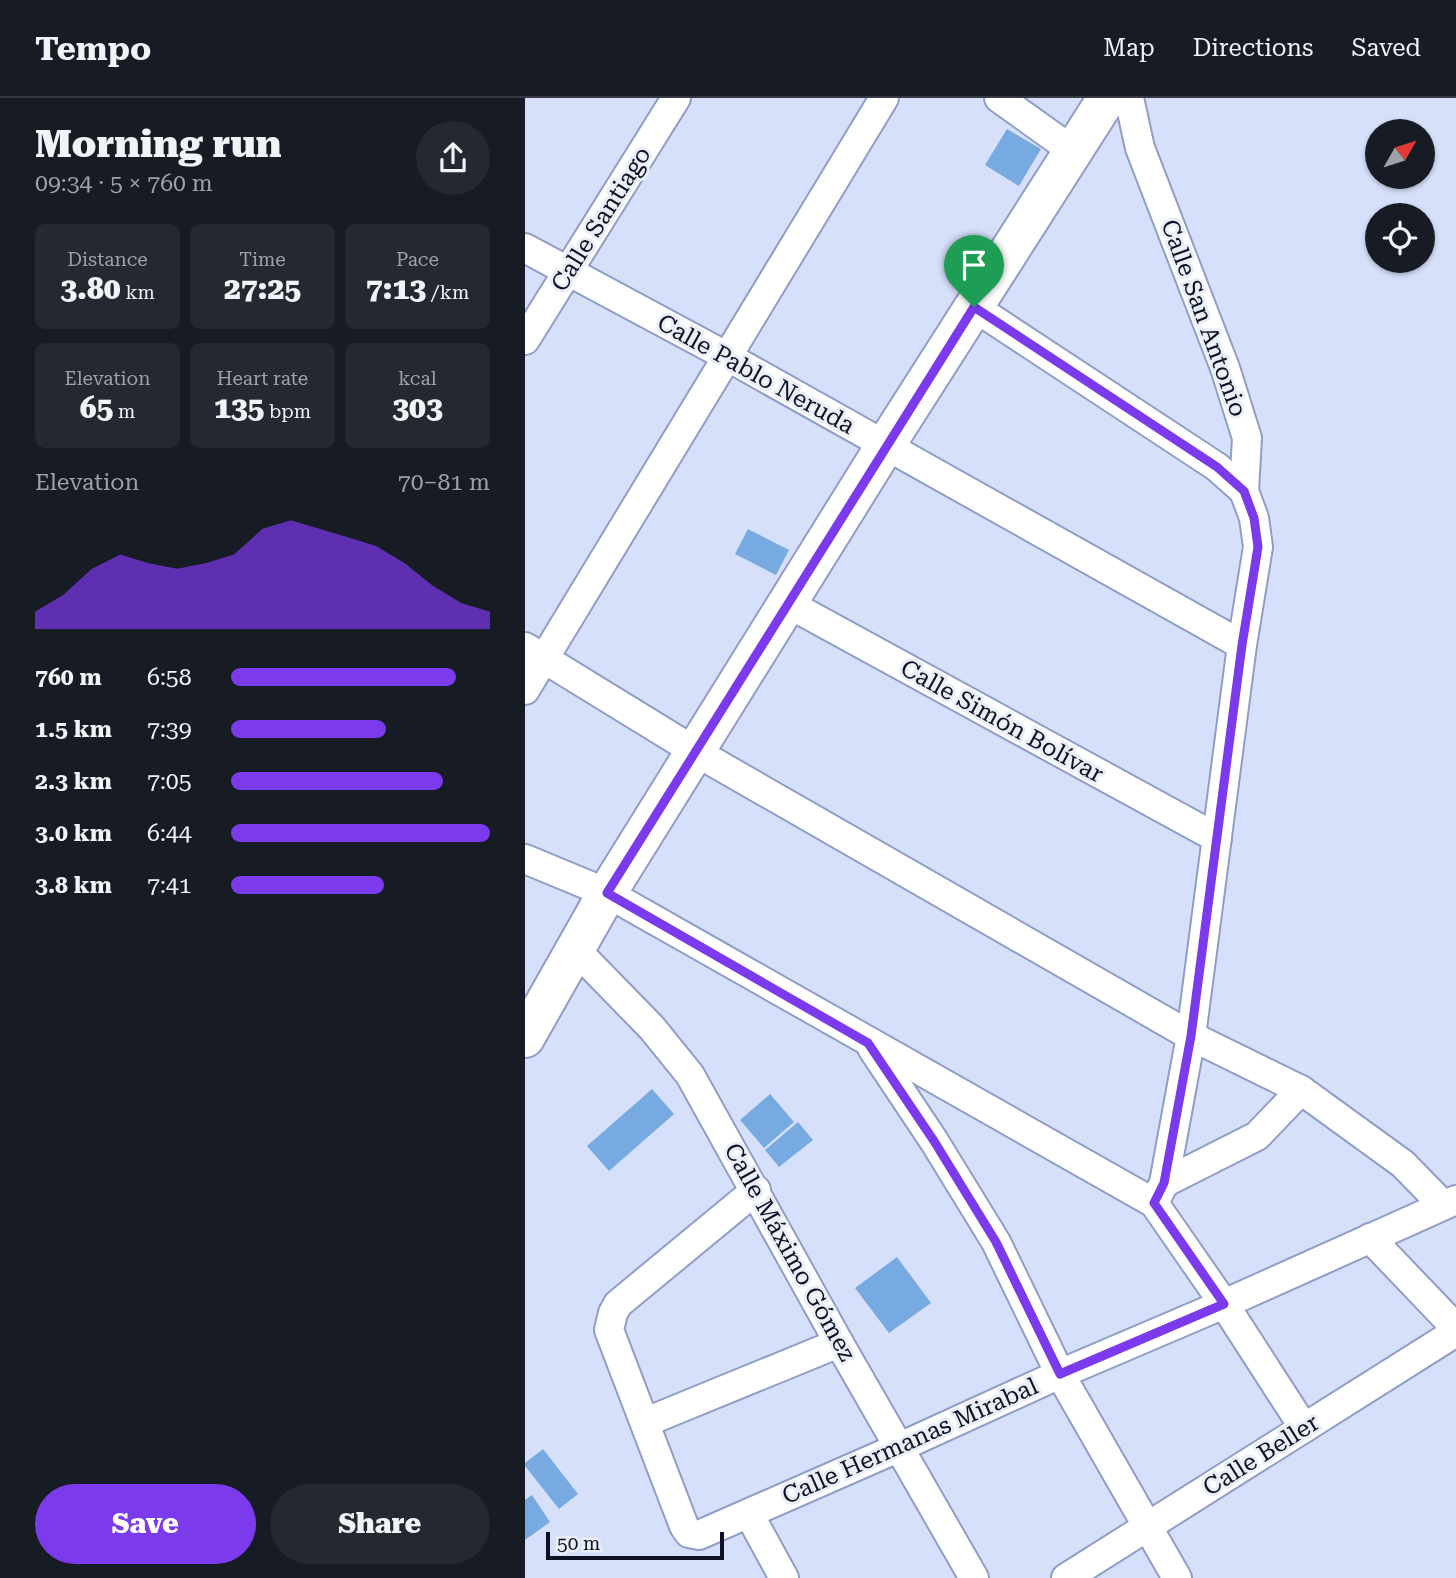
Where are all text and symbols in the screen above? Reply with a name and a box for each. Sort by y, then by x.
text: Tempo [35,29,151,68]
text: Map [1103,34,1155,62]
text: Directions [1193,34,1313,62]
text: Saved [1351,34,1421,62]
north arrow [1365,119,1435,189]
map controls [1365,119,1435,273]
button: share [416,121,490,195]
text: Morning run [35,122,282,166]
street label: Calle Santiago [545,142,657,296]
text: 09:34 · 5 × 760 m [35,170,213,197]
button: locate [1365,203,1435,273]
street label: Calle San Antonio [1155,216,1253,420]
pin [944,235,1004,307]
icon: arrive [955,246,993,284]
text: Distance [67,248,148,271]
text: Time [239,248,286,271]
text: Pace [396,248,439,271]
text: 3.80 [60,271,121,306]
text: 27:25 [224,271,301,306]
text: 7:13 [366,271,426,306]
text: km [121,281,155,304]
text: /km [426,281,469,304]
street label: Calle Pablo Neruda [652,308,860,440]
text: Elevation [64,367,151,390]
text: Heart rate [217,367,308,390]
text: kcal [398,367,437,390]
text: 65 [80,390,113,425]
text: 135 [214,390,264,425]
text: 303 [392,390,443,425]
text: m [113,400,135,423]
text: bpm [264,400,311,423]
text: Elevation [35,469,139,496]
text: 70–81 m [398,469,490,496]
street label: Calle Simón Bolívar [896,654,1108,788]
text: 760 m [35,664,102,691]
text: 6:58 [147,664,192,691]
text: 1.5 km [35,716,112,743]
text: 7:39 [147,716,192,743]
text: 2.3 km [35,768,112,795]
text: 7:05 [147,768,192,795]
text: 3.0 km [35,820,112,847]
text: 6:44 [147,820,192,847]
text: 3.8 km [35,872,112,899]
text: 7:41 [147,872,192,899]
street label: Calle Máximo Gómez [718,1138,862,1366]
street label: Calle Hermanas Mirabal [778,1372,1042,1510]
street label: Calle Beller [1198,1408,1324,1502]
button: Save [35,1484,256,1564]
button: Share [270,1484,490,1564]
scale bar [546,1529,725,1561]
text: 50 m [557,1532,600,1555]

